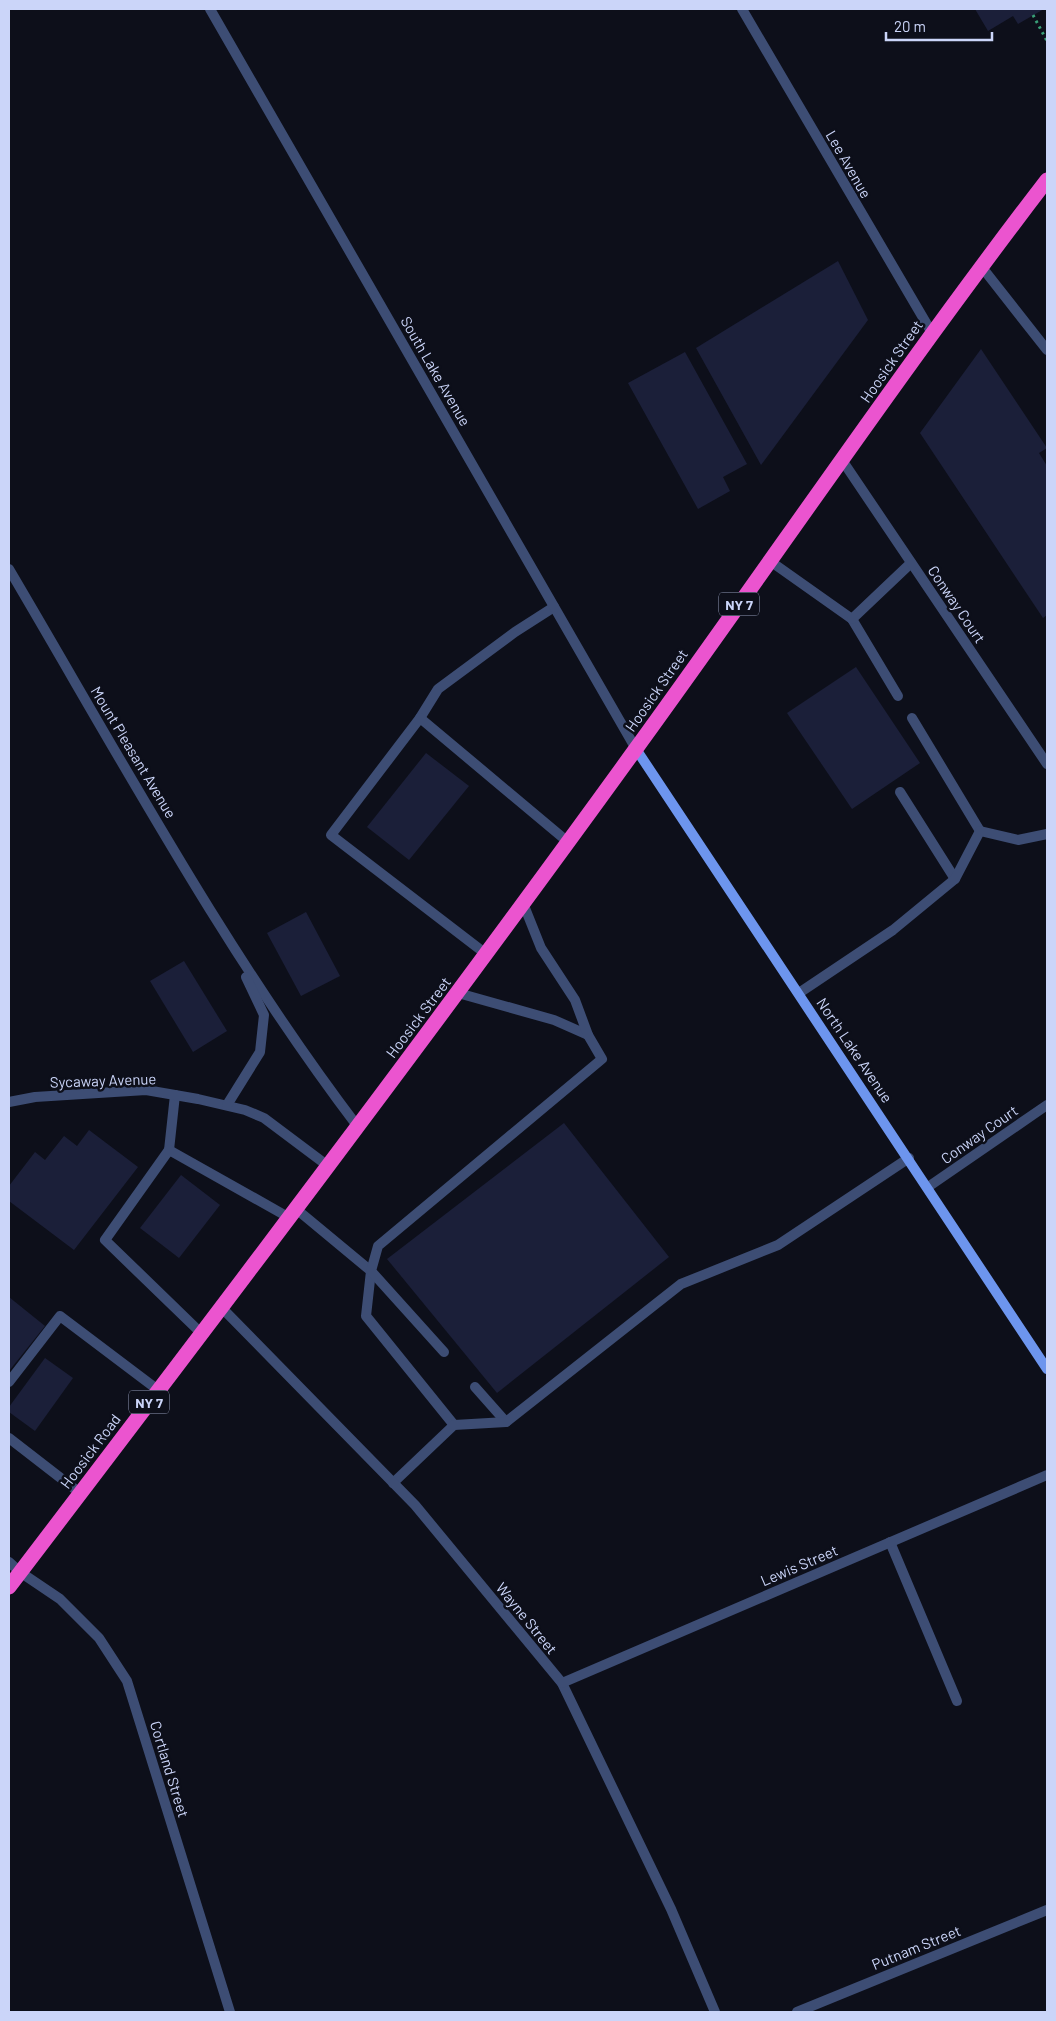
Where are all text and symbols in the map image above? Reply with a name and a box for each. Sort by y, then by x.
scale bar [886,10,992,42]
text: 20 m [894,17,926,35]
street label: Lee Avenue [822,127,876,201]
street label: South Lake Avenue [397,313,475,429]
street label: Hoosick Street [856,316,926,406]
street label: Conway Court [924,562,990,646]
road number: NY 7 [719,592,759,616]
street label: Hoosick Street [621,645,691,735]
street label: Mount Pleasant Avenue [88,683,180,821]
street label: Hoosick Street [382,973,454,1061]
street label: North Lake Avenue [813,994,897,1106]
street label: Sycaway Avenue [49,1069,157,1091]
street label: Conway Court [937,1101,1021,1167]
road number: NY 7 [129,1390,169,1414]
street label: Hoosick Road [56,1410,124,1492]
street label: Lewis Street [758,1541,840,1589]
street label: Wayne Street [493,1579,561,1657]
street label: Cortland Street [147,1719,193,1819]
street label: Putnam Street [869,1921,963,1973]

